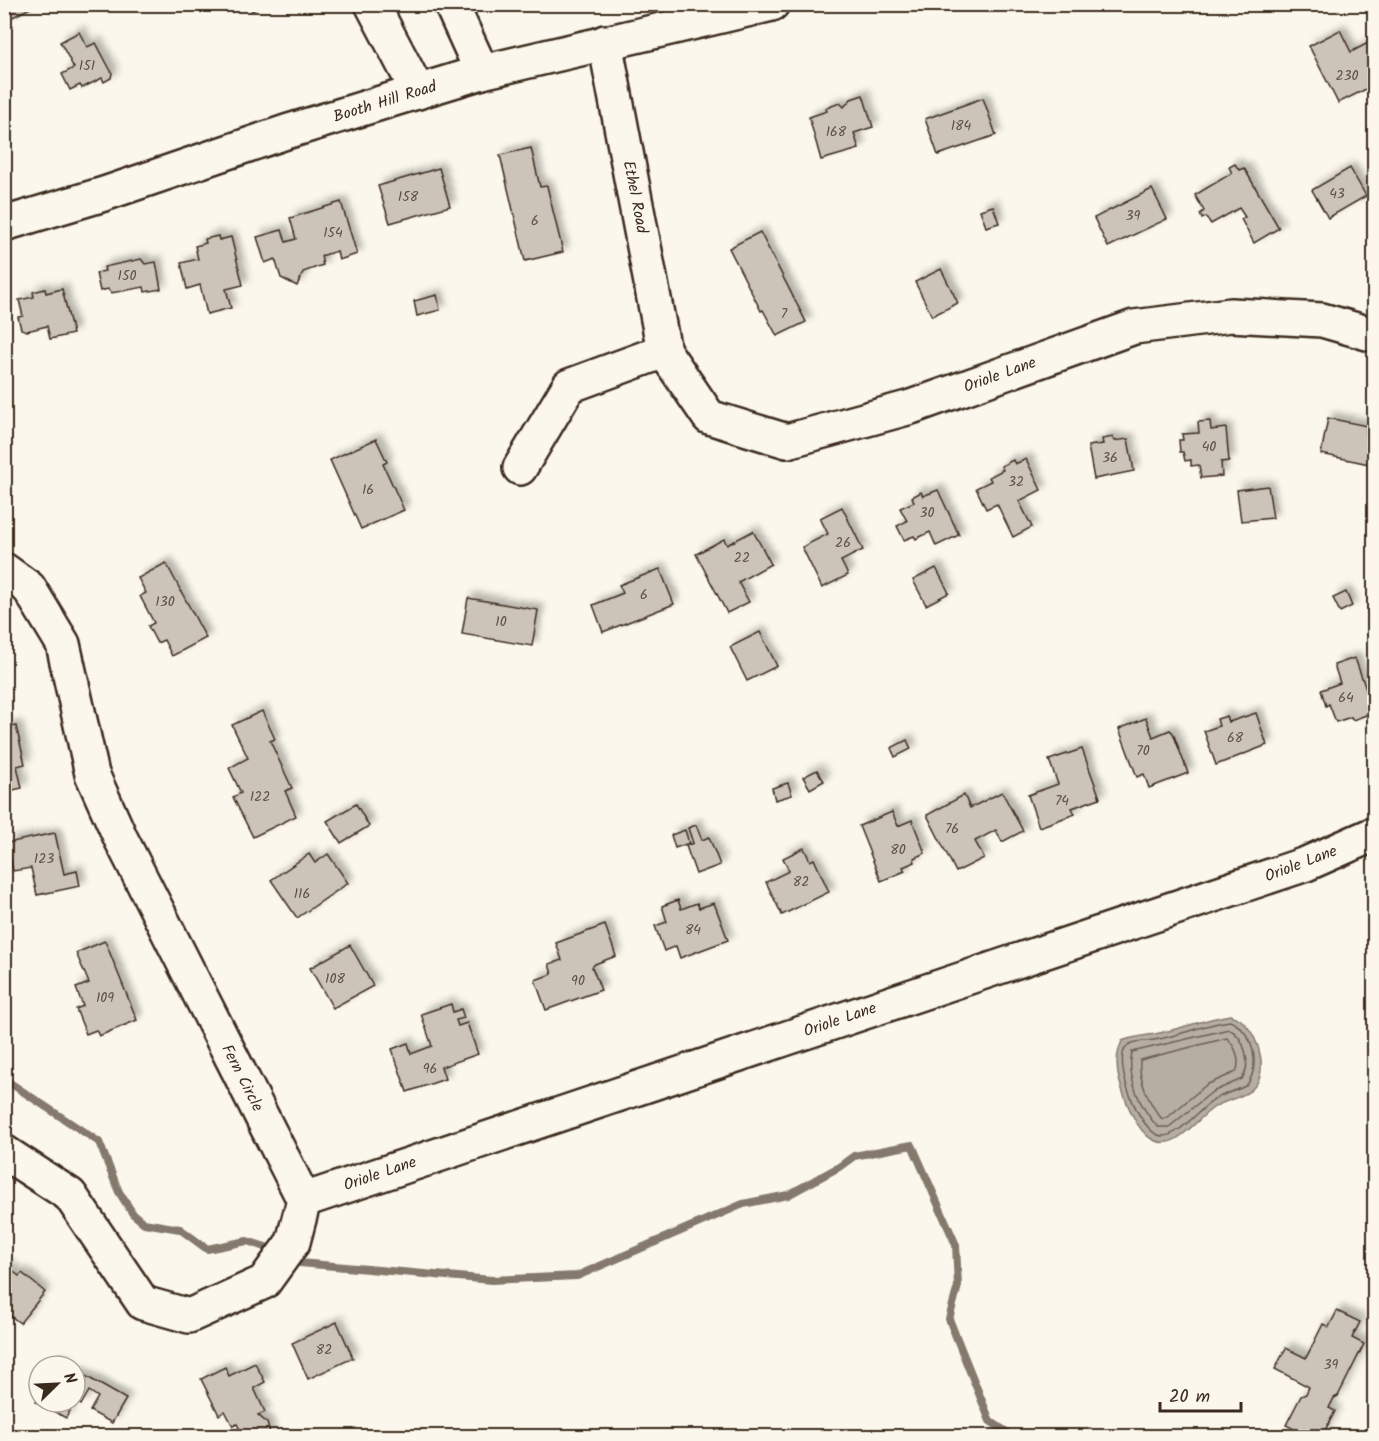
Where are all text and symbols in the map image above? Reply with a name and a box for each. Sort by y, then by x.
house number: 151 [79,55,95,77]
house number: 230 [1335,65,1359,87]
street label: Booth Hill Road [330,74,441,130]
house number: 184 [951,115,972,137]
house number: 168 [826,121,847,143]
street label: Ethel Road [616,158,654,237]
house number: 43 [1329,183,1345,205]
house number: 158 [398,186,419,208]
house number: 39 [1126,205,1141,227]
house number: 6 [531,210,539,232]
house number: 154 [323,222,343,244]
house number: 150 [118,265,136,287]
house number: 7 [781,303,788,325]
street label: Oriole Lane [960,350,1040,400]
house number: 40 [1202,436,1216,458]
house number: 36 [1102,447,1118,469]
house number: 32 [1008,471,1024,493]
house number: 16 [362,479,374,501]
house number: 30 [920,502,935,524]
house number: 26 [835,532,851,554]
house number: 22 [734,547,750,569]
house number: 6 [640,584,648,606]
house number: 130 [155,591,175,613]
house number: 10 [495,611,507,633]
house number: 64 [1338,687,1354,709]
house number: 68 [1227,727,1244,749]
house number: 70 [1136,740,1150,762]
house number: 122 [250,786,270,808]
house number: 74 [1055,790,1069,812]
house number: 76 [945,818,959,840]
house number: 80 [890,839,906,861]
street label: Oriole Lane [1261,839,1341,889]
house number: 123 [34,848,54,870]
house number: 82 [793,871,809,893]
house number: 116 [294,883,310,905]
house number: 84 [685,919,701,941]
house number: 108 [325,968,345,990]
house number: 90 [571,970,585,992]
house number: 109 [96,987,114,1009]
street label: Oriole Lane [800,996,880,1044]
street label: Fern Circle [214,1040,270,1116]
house number: 96 [423,1058,437,1080]
street label: Oriole Lane [340,1150,420,1198]
house number: 82 [316,1339,332,1361]
north arrow [27,1354,87,1414]
house number: 39 [1324,1354,1339,1376]
text: N [56,1369,83,1388]
scale bar [1160,1375,1241,1413]
text: 20 m [1169,1383,1210,1412]

